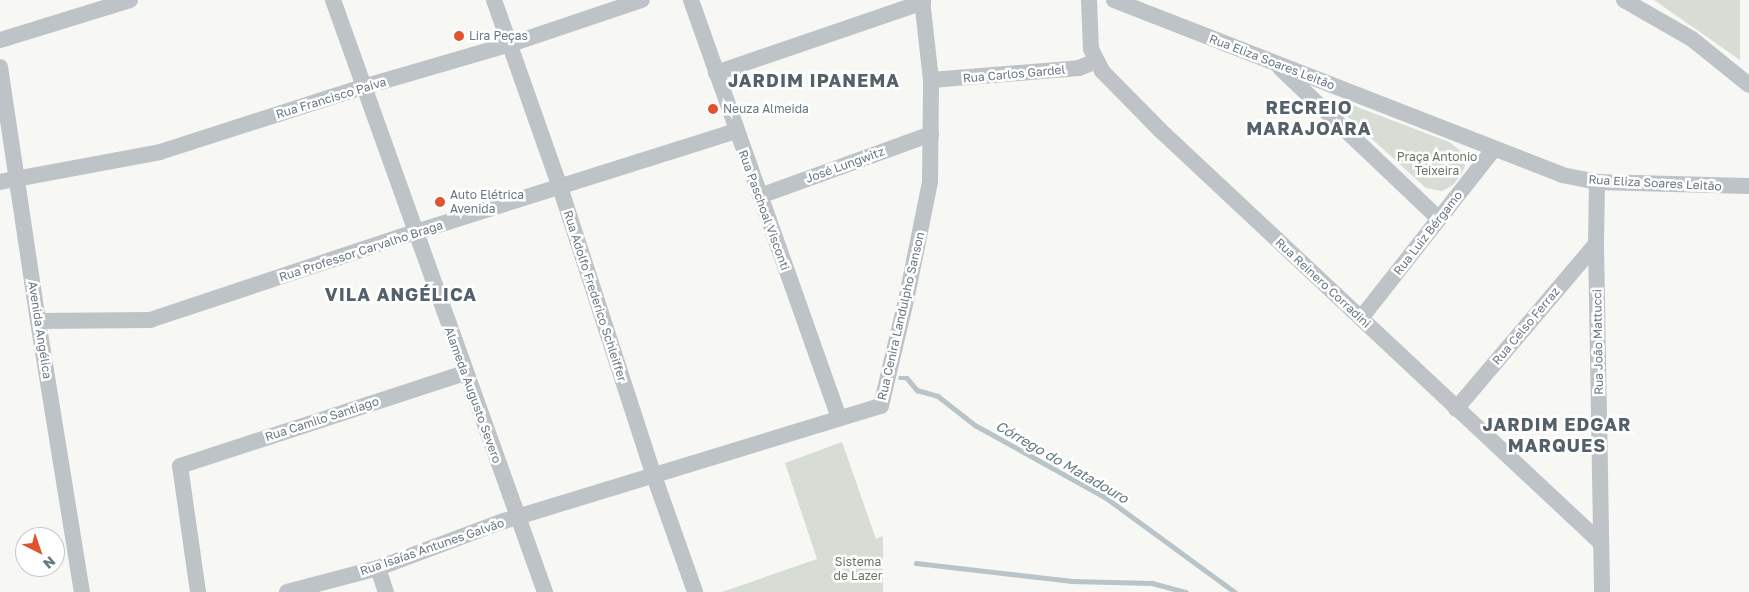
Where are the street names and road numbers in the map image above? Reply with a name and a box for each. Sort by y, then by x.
street label: Rua Eliza Soares Leitão [1207,31,1337,93]
street label: Rua Carlos Gardel [962,62,1066,86]
street label: Rua Francisco Paiva [274,74,388,122]
street label: José Lungwitz [804,144,886,186]
street label: Rua Paschoal Visconti [735,148,793,272]
street label: Rua Eliza Soares Leitão [1588,172,1722,194]
street label: Rua Luiz Bérgamo [1391,188,1465,278]
street label: Rua Adolfo Frederico Schleiffer [560,209,630,383]
street label: Rua Professor Carvalho Braga [277,218,445,284]
street label: Rua Cenira Landulpho Sanson [875,230,927,402]
street label: Rua Reinero Corradini [1272,235,1374,331]
street label: Avenida Angélica [25,280,55,380]
street label: Rua Celso Ferraz [1489,284,1563,368]
street label: Rua João Mattucci [1590,289,1606,395]
street label: Alameda Augusto Severo [442,325,504,465]
street label: Rua Camilo Santiago [263,394,381,444]
street label: Rua Isaías Antunes Galvão [358,516,506,578]

